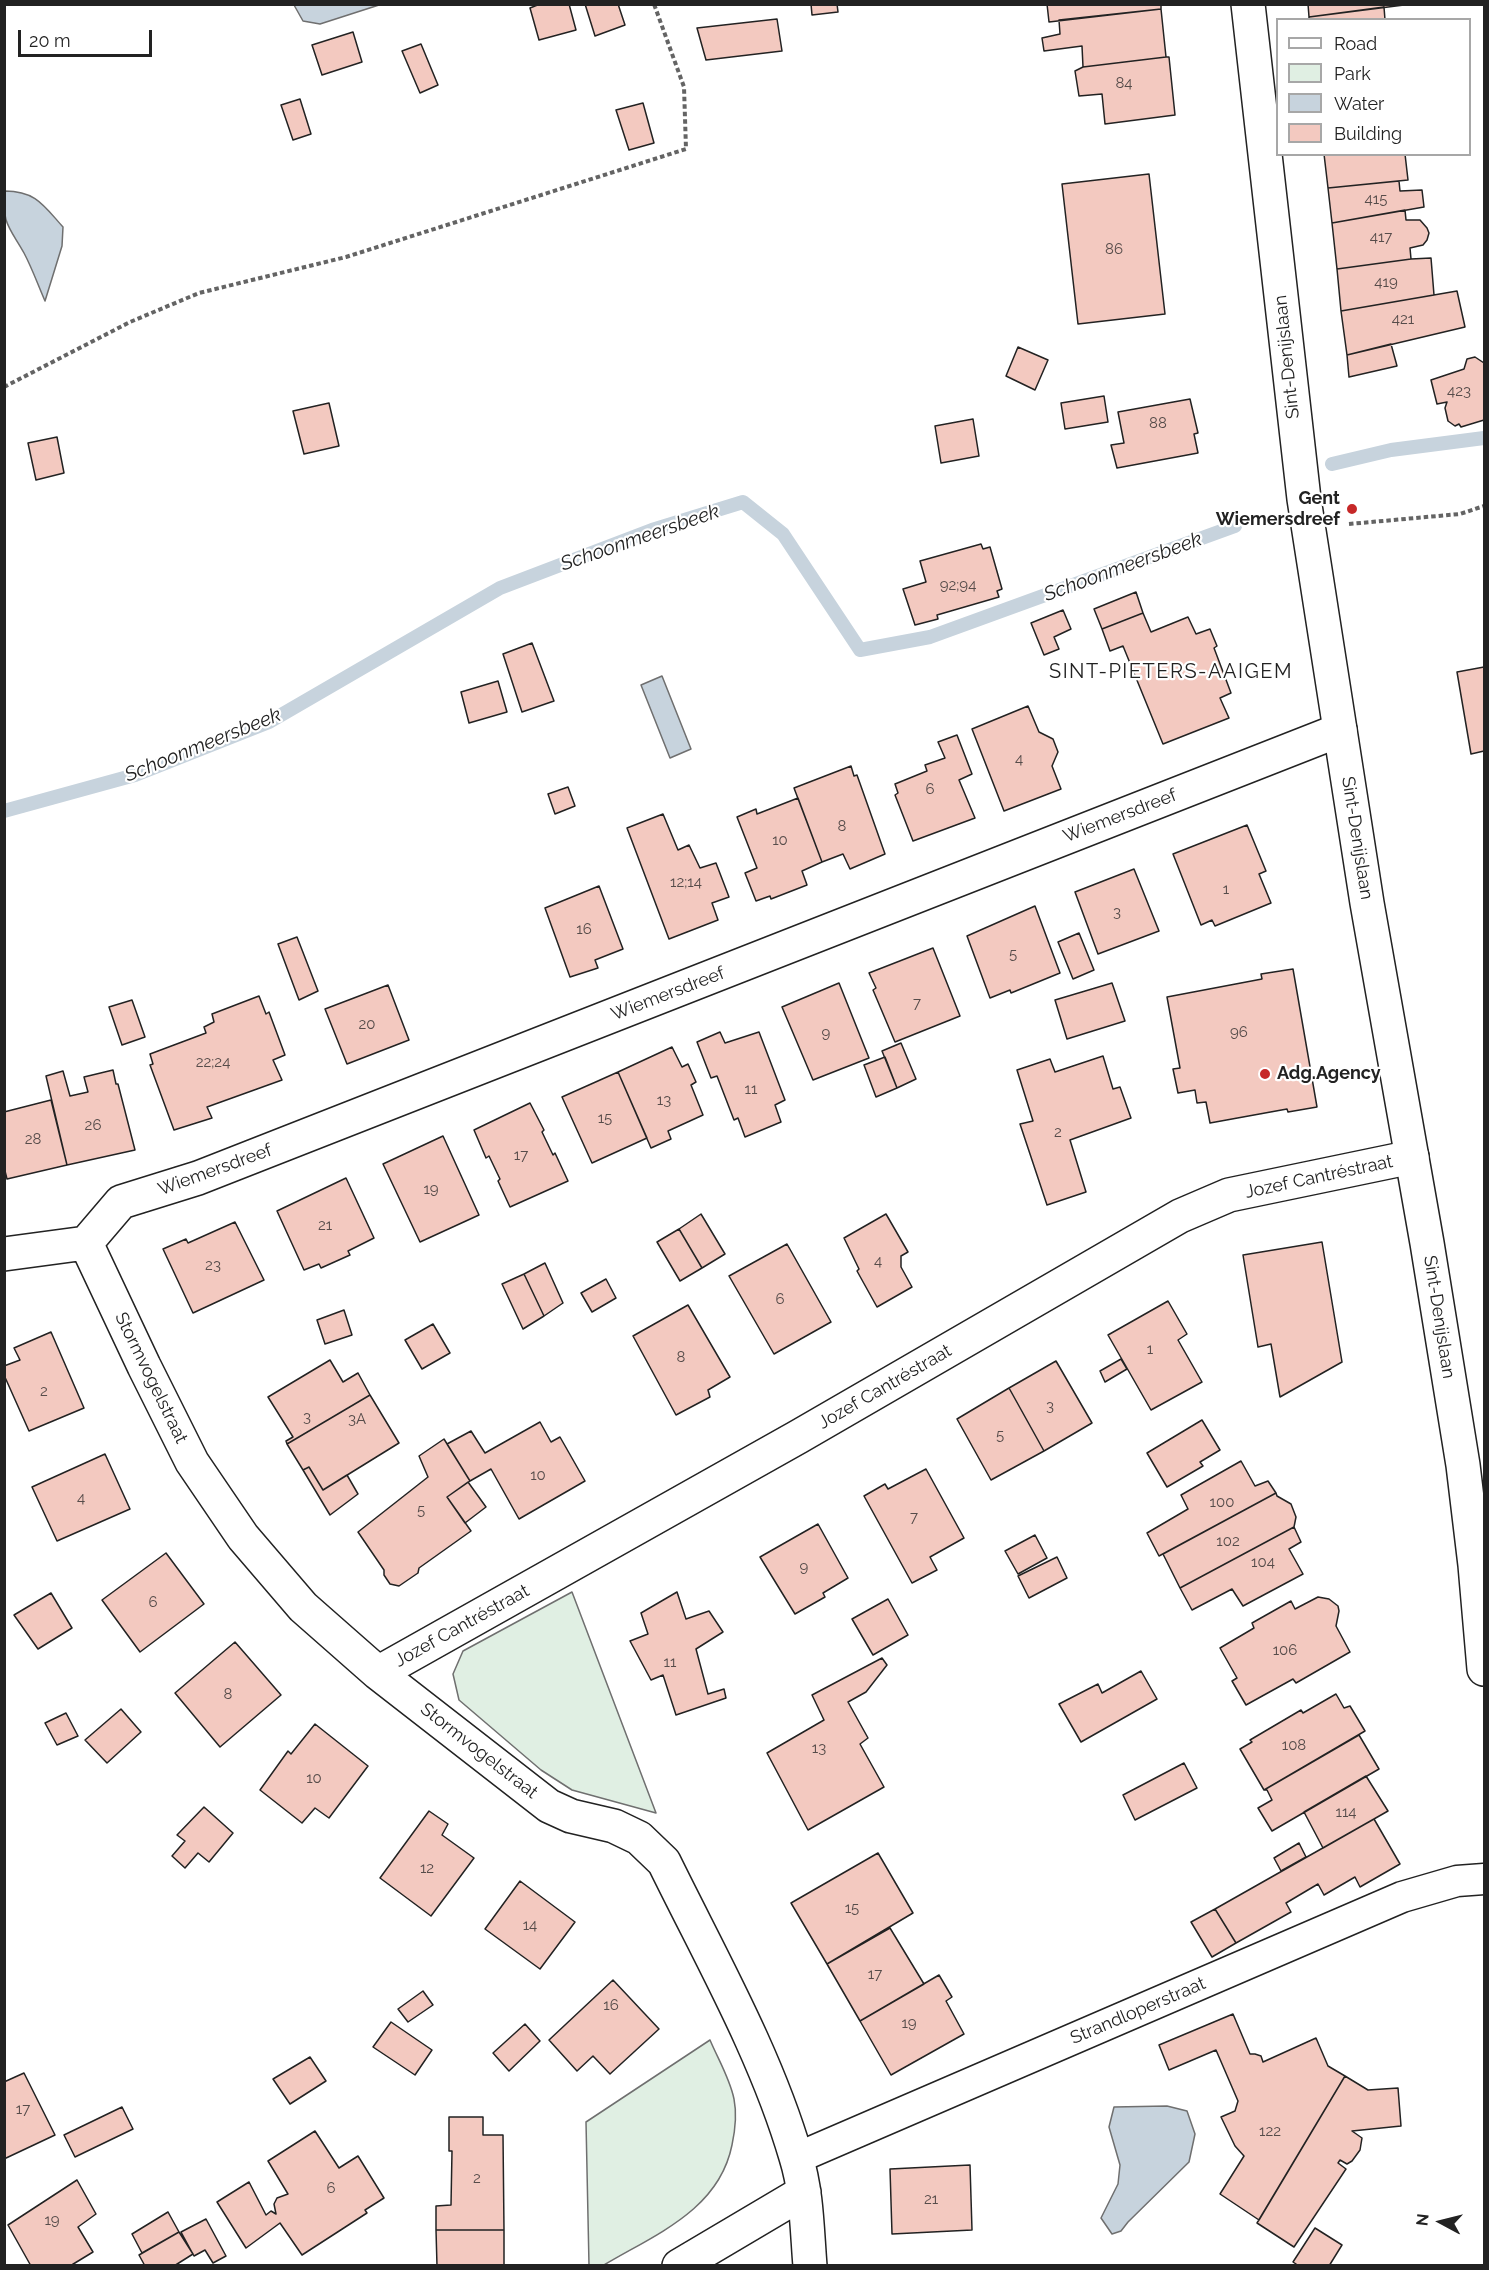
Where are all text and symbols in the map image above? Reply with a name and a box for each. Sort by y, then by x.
scale bar [21,18,154,56]
legend [1276,18,1471,156]
text: 20 m [29,30,71,51]
text: Road [1334,33,1377,54]
text: Park [1334,63,1371,84]
house number: 84 [1115,74,1133,92]
text: Water [1334,93,1384,114]
text: Building [1334,123,1402,144]
house number: 415 [1365,190,1387,208]
house number: 417 [1370,228,1392,246]
house number: 86 [1105,240,1123,258]
house number: 419 [1374,273,1398,291]
street label: Sint-Denijslaan [1270,294,1304,420]
house number: 421 [1392,310,1414,328]
house number: 423 [1447,382,1471,400]
house number: 88 [1149,414,1167,432]
place label: Gent Wiemersdreef [1216,488,1340,530]
water label: Schoonmeersbeek [557,500,723,576]
marker: Gent Wiemersdreef [1345,502,1359,516]
water label: Schoonmeersbeek [1041,527,1205,607]
house number: 92;94 [940,576,976,594]
district label: SINT-PIETERS-AAIGEM [1049,660,1293,684]
water label: Schoonmeersbeek [121,703,285,787]
house number: 4 [1015,750,1023,768]
street label: Sint-Denijslaan [1337,775,1377,901]
house number: 6 [925,780,935,798]
street label: Wiemersdreef [1060,784,1180,848]
house number: 8 [838,817,846,835]
house number: 10 [772,831,788,849]
house number: 12;14 [670,873,702,891]
house number: 1 [1223,880,1229,898]
house number: 3 [1113,903,1121,921]
house number: 16 [576,920,592,938]
house number: 5 [1009,945,1017,963]
street label: Wiemersdreef [608,962,728,1026]
house number: 7 [913,994,921,1012]
house number: 20 [359,1015,375,1033]
house number: 96 [1230,1023,1248,1041]
house number: 9 [822,1024,830,1042]
house number: 22;24 [196,1053,230,1071]
place label: Adg.Agency [1277,1063,1381,1085]
marker: Adg.Agency [1258,1067,1272,1081]
house number: 11 [745,1080,757,1098]
house number: 13 [657,1091,671,1109]
house number: 15 [598,1109,612,1127]
house number: 26 [85,1116,101,1134]
house number: 2 [1054,1123,1062,1141]
house number: 28 [25,1130,41,1148]
street label: Wiemersdreef [155,1139,275,1201]
house number: 17 [514,1146,528,1164]
street label: Jozef Cantréstraat [1243,1151,1395,1203]
house number: 19 [423,1180,439,1198]
house number: 21 [318,1216,332,1234]
house number: 4 [874,1252,882,1270]
street label: Sint-Denijslaan [1419,1254,1459,1380]
house number: 23 [205,1256,221,1274]
house number: 6 [775,1290,785,1308]
street label: Stormvogelstraat [110,1309,192,1447]
street label: Jozef Cantréstraat [814,1340,956,1434]
house number: 1 [1147,1340,1153,1358]
house number: 8 [677,1348,685,1366]
house number: 2 [40,1382,48,1400]
house number: 3 [1046,1397,1054,1415]
house number: 3 [303,1408,311,1426]
house number: 3A [348,1410,366,1428]
house number: 5 [996,1426,1004,1444]
house number: 10 [530,1466,546,1484]
house number: 4 [77,1489,85,1507]
house number: 100 [1210,1493,1234,1511]
house number: 5 [417,1501,425,1519]
house number: 7 [910,1508,918,1526]
house number: 102 [1216,1532,1240,1550]
house number: 104 [1251,1553,1275,1571]
house number: 9 [800,1558,808,1576]
street label: Jozef Cantréstraat [391,1580,533,1672]
house number: 6 [148,1593,158,1611]
house number: 106 [1273,1641,1297,1659]
house number: 11 [664,1653,676,1671]
house number: 8 [224,1685,232,1703]
street label: Stormvogelstraat [416,1698,542,1804]
house number: 108 [1282,1736,1306,1754]
house number: 13 [812,1739,826,1757]
house number: 10 [306,1769,322,1787]
house number: 114 [1335,1803,1357,1821]
house number: 12 [420,1859,434,1877]
house number: 15 [845,1899,859,1917]
house number: 14 [523,1916,537,1934]
house number: 17 [868,1965,882,1983]
street label: Strandloperstraat [1067,1973,1209,2049]
house number: 16 [603,1996,619,2014]
house number: 19 [901,2014,917,2032]
house number: 17 [16,2100,30,2118]
house number: 122 [1259,2122,1281,2140]
house number: 2 [473,2169,481,2187]
house number: 6 [326,2179,336,2197]
house number: 21 [924,2190,938,2208]
north arrow [1411,2192,1471,2252]
house number: 19 [44,2211,60,2229]
text: N [1412,2213,1433,2227]

